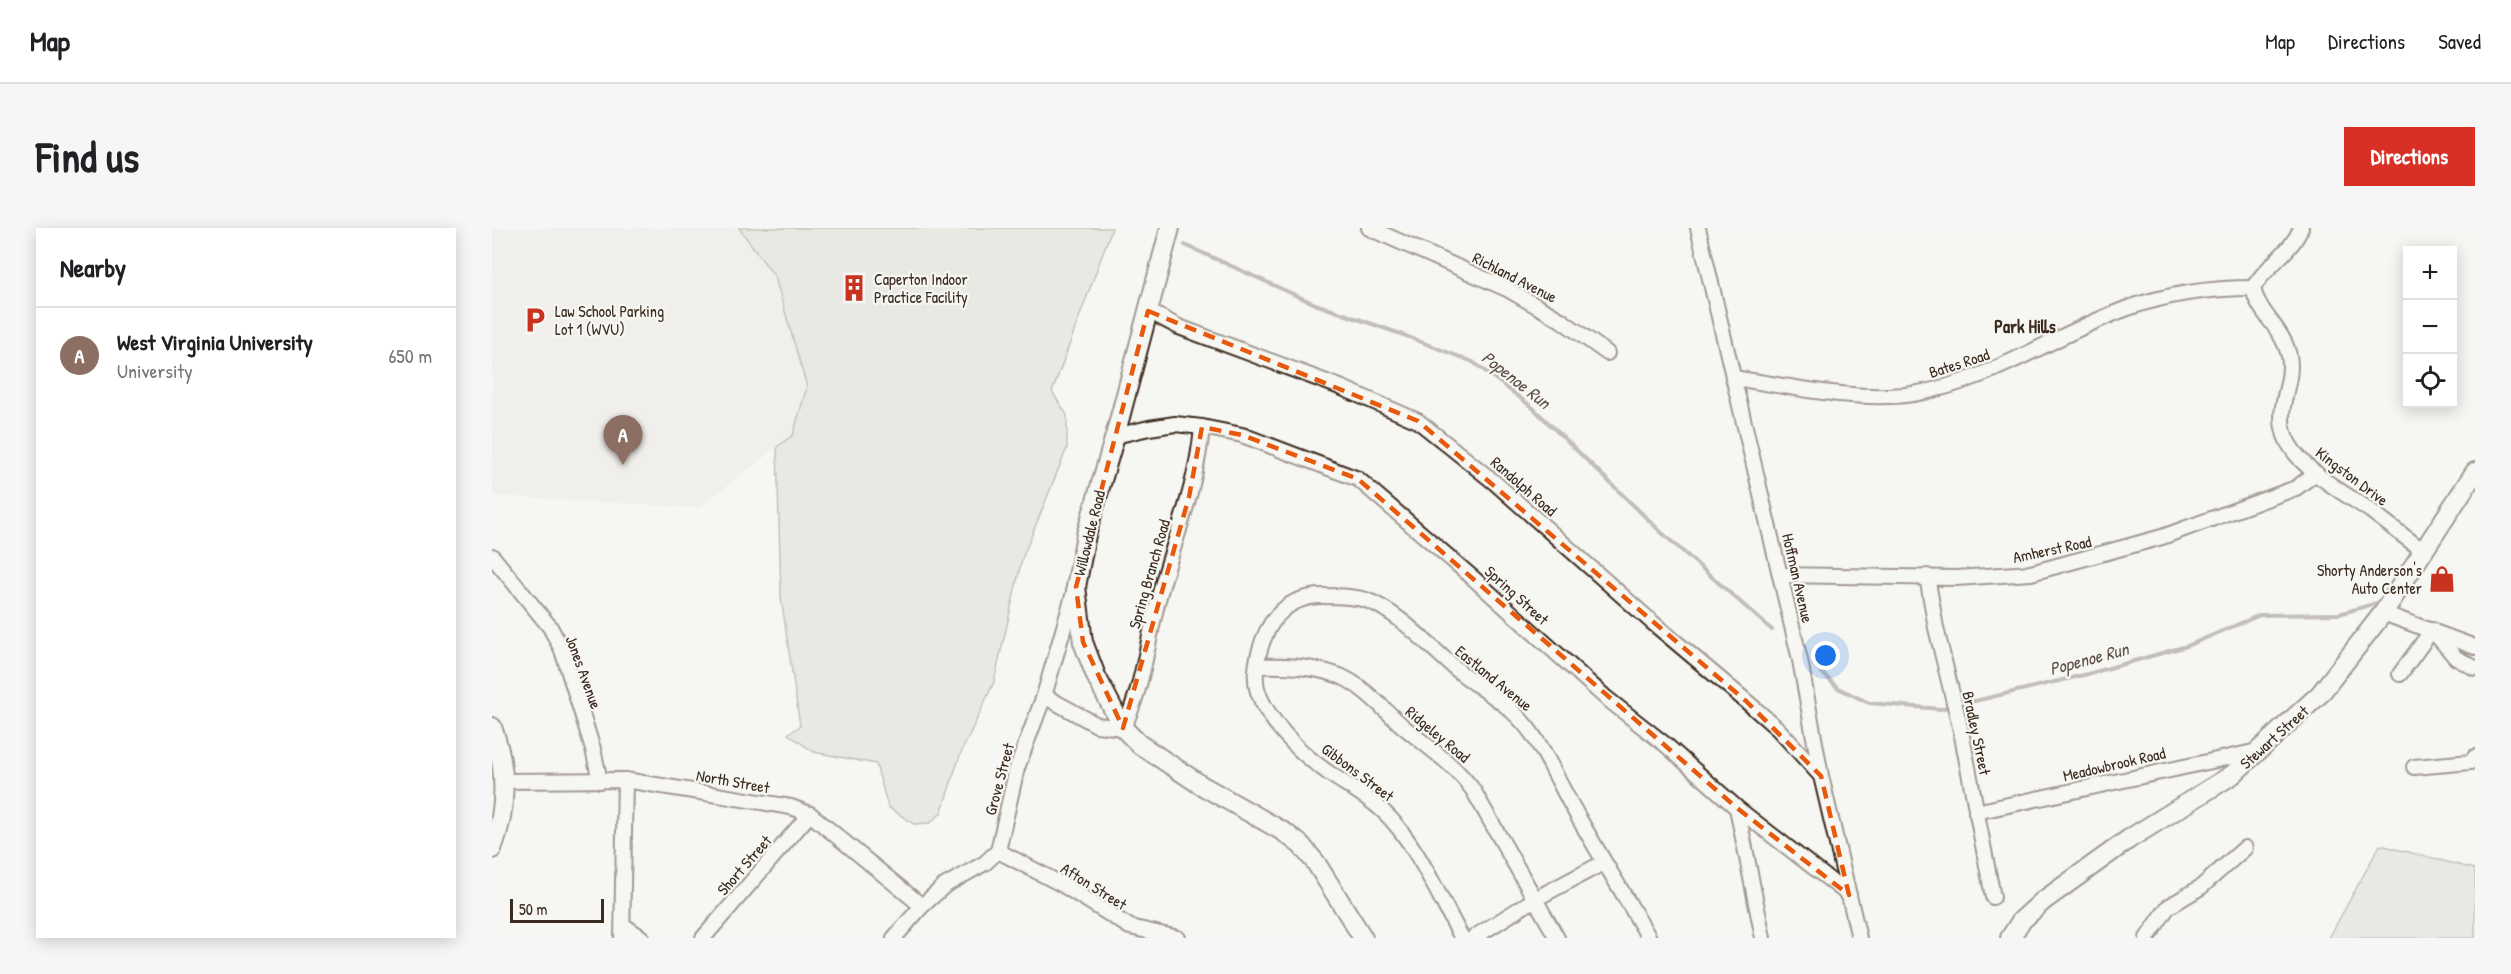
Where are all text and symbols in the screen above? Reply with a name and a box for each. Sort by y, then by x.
text: Map [30,22,70,60]
text: Map [2265,27,2295,56]
text: Directions [2328,27,2405,56]
text: Saved [2438,27,2481,56]
button: Directions [2344,127,2475,186]
text: Find us [36,128,139,185]
street label: Richland Avenue [1469,246,1562,308]
map controls [2403,246,2457,408]
button: + [2403,246,2457,300]
text: Nearby [60,250,126,285]
place label: Caperton Indoor Practice Facility [874,268,968,308]
building icon: Caperton Indoor Practice Facility [839,273,869,303]
place label: Law School Parking Lot 1 (WVU) [555,300,664,340]
button: − [2403,300,2457,354]
parking icon: Law School Parking Lot 1 (WVU) [520,305,550,335]
district label: Park Hills [1994,314,2056,339]
text: West Virginia University [117,327,313,357]
text: A [75,342,84,369]
text: 650 m [388,342,432,369]
street label: Bates Road [1926,343,1992,383]
water label: Popenoe Run [1477,345,1557,416]
button: locate [2403,354,2457,408]
text: University [117,357,193,384]
pin: A [604,416,642,465]
street label: Kingston Drive [2311,442,2393,511]
street label: Randolph Road [1486,451,1562,521]
street label: Willowdale Road [1068,488,1110,578]
street label: Spring Branch Road [1123,517,1175,631]
street label: Amherst Road [2011,530,2093,568]
street label: Hoffman Avenue [1777,531,1819,625]
place label: Shorty Anderson's Auto Center [2317,559,2422,599]
street label: Spring Street [1480,560,1554,630]
shop icon: Shorty Anderson's Auto Center [2427,564,2457,594]
street label: Jones Avenue [561,632,608,712]
water label: Popenoe Run [2047,635,2133,681]
street label: Eastland Avenue [1451,640,1538,716]
your location [1811,641,1840,670]
street label: Bradley Street [1957,689,1997,777]
street label: Stewart Street [2235,700,2313,774]
street label: Ridgeley Road [1401,701,1475,767]
street label: Gibbons Street [1317,738,1399,807]
street label: Grove Street [979,740,1019,818]
street label: Meadowbrook Road [2061,742,2167,786]
street label: North Street [695,764,772,798]
street label: Short Street [712,830,777,900]
street label: Afton Street [1057,857,1131,915]
scale bar [510,896,604,924]
text: 50 m [519,898,548,920]

